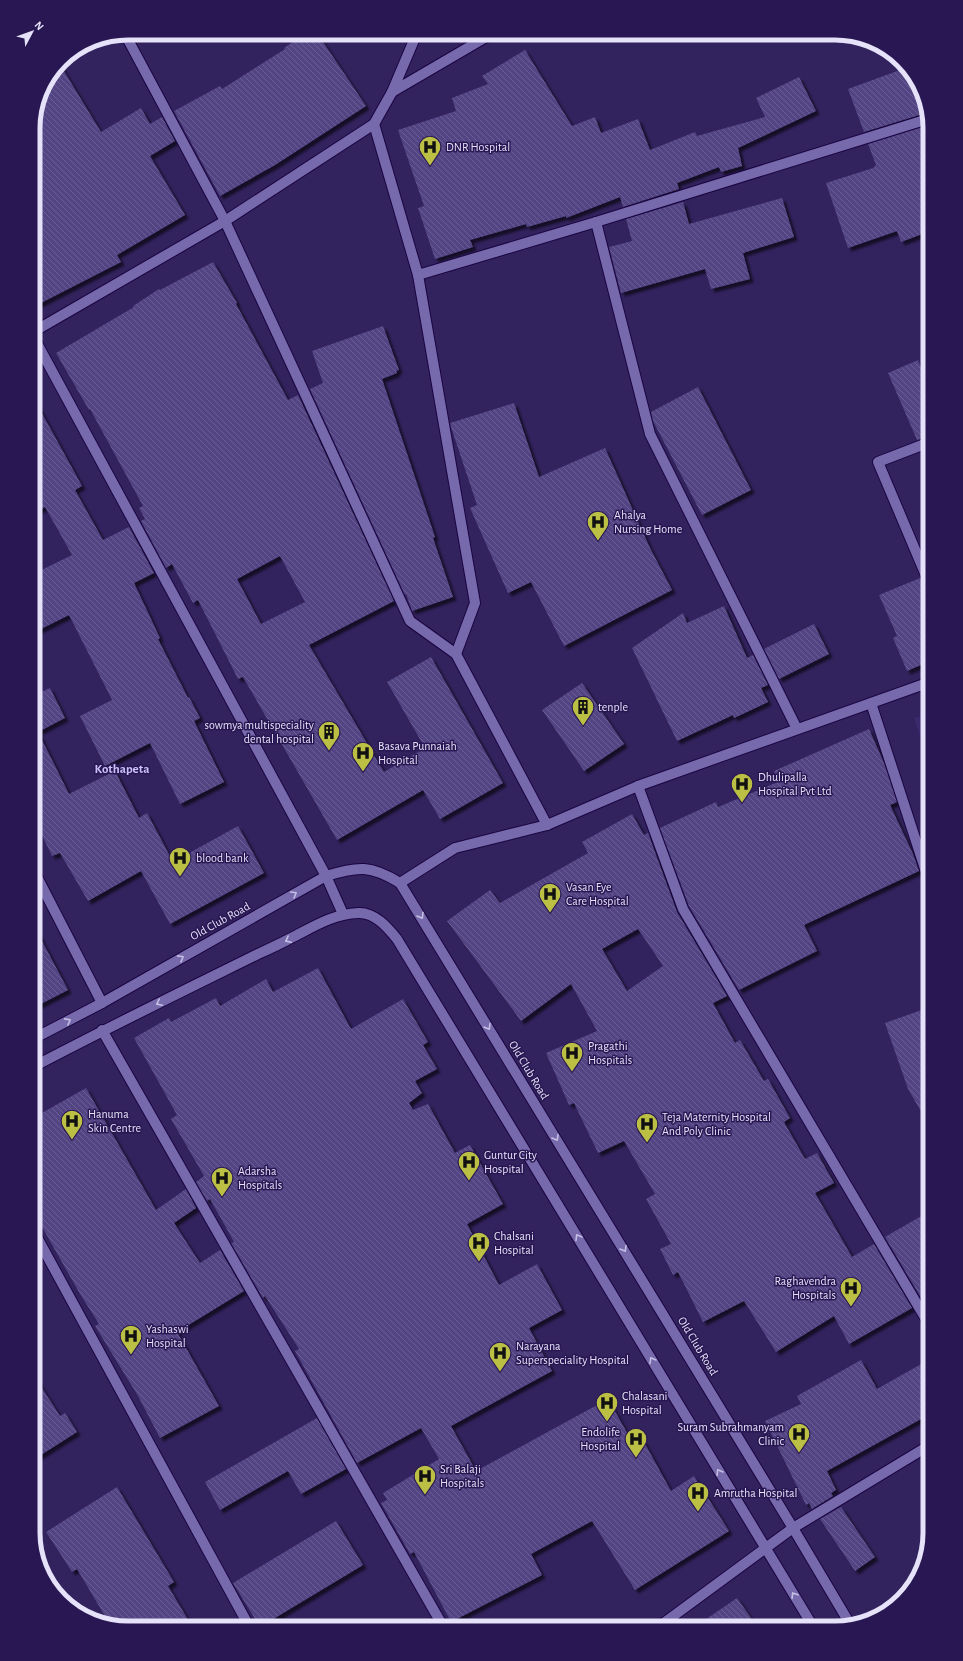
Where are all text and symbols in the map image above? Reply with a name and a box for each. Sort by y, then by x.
north arrow [12,12,52,52]
text: N [33,19,46,32]
hospital icon: DNR Hospital [417,134,443,167]
place label: DNR Hospital [446,141,510,153]
hospital icon: Ahalya Nursing Home [585,509,611,542]
place label: Ahalya Nursing Home [614,509,682,535]
building icon: tenple [570,694,596,727]
place label: tenple [598,701,628,713]
place label: sowmya multispeciality dental hospital [205,719,314,745]
building icon: sowmya multispeciality dental hospital [316,719,342,752]
hospital icon: Basava Punnaiah Hospital [350,740,376,773]
place label: Basava Punnaiah Hospital [378,740,457,766]
district label: Kothapeta [95,763,149,776]
hospital icon: Dhulipalla Hospital Pvt Ltd [729,771,755,804]
place label: Dhulipalla Hospital Pvt Ltd [758,771,832,797]
hospital icon: blood bank [167,845,193,878]
place label: blood bank [196,852,249,864]
hospital icon: Vasan Eye Care Hospital [537,881,563,914]
place label: Vasan Eye Care Hospital [566,881,629,907]
one-way arrow [290,891,297,898]
street label: Old Club Road [188,900,252,942]
one-way arrow [416,912,423,919]
one-way arrow [285,935,292,942]
one-way arrow [177,956,184,963]
one-way arrow [155,998,163,1006]
one-way arrow [63,1018,71,1026]
one-way arrow [484,1023,491,1030]
street label: Old Club Road [507,1039,551,1101]
hospital icon: Pragathi Hospitals [559,1040,585,1073]
place label: Pragathi Hospitals [588,1040,632,1066]
hospital icon: Hanuma Skin Centre [59,1108,85,1141]
place label: Hanuma Skin Centre [88,1108,141,1134]
hospital icon: Teja Maternity Hospital And Poly Clinic [634,1111,660,1144]
place label: Teja Maternity Hospital And Poly Clinic [662,1111,771,1138]
one-way arrow [551,1134,559,1141]
hospital icon: Guntur City Hospital [456,1149,482,1182]
place label: Guntur City Hospital [484,1149,537,1175]
hospital icon: Adarsha Hospitals [209,1165,235,1198]
place label: Adarsha Hospitals [238,1165,282,1191]
hospital icon: Chalsani Hospital [466,1230,492,1263]
place label: Chalsani Hospital [494,1230,534,1256]
one-way arrow [576,1234,583,1241]
one-way arrow [619,1245,626,1252]
place label: Raghavendra Hospitals [774,1275,836,1301]
hospital icon: Raghavendra Hospitals [838,1275,864,1308]
street label: Old Club Road [676,1315,720,1377]
hospital icon: Yashaswi Hospital [118,1323,144,1356]
place label: Yashaswi Hospital [146,1323,189,1349]
hospital icon: Narayana Superspeciality Hospital [487,1340,513,1373]
place label: Narayana Superspeciality Hospital [516,1340,629,1367]
one-way arrow [650,1357,657,1364]
hospital icon: Chalasani Hospital [594,1390,620,1423]
place label: Chalasani Hospital [622,1390,668,1416]
place label: Suram Subrahmanyam Clinic [677,1421,784,1447]
hospital icon: Suram Subrahmanyam Clinic [786,1421,812,1454]
place label: Endolife Hospital [580,1426,620,1452]
hospital icon: Endolife Hospital [623,1426,649,1459]
hospital icon: Sri Balaji Hospitals [412,1463,438,1496]
place label: Sri Balaji Hospitals [440,1463,484,1489]
one-way arrow [716,1469,724,1476]
hospital icon: Amrutha Hospital [685,1480,711,1513]
place label: Amrutha Hospital [714,1487,798,1499]
one-way arrow [791,1592,798,1599]

